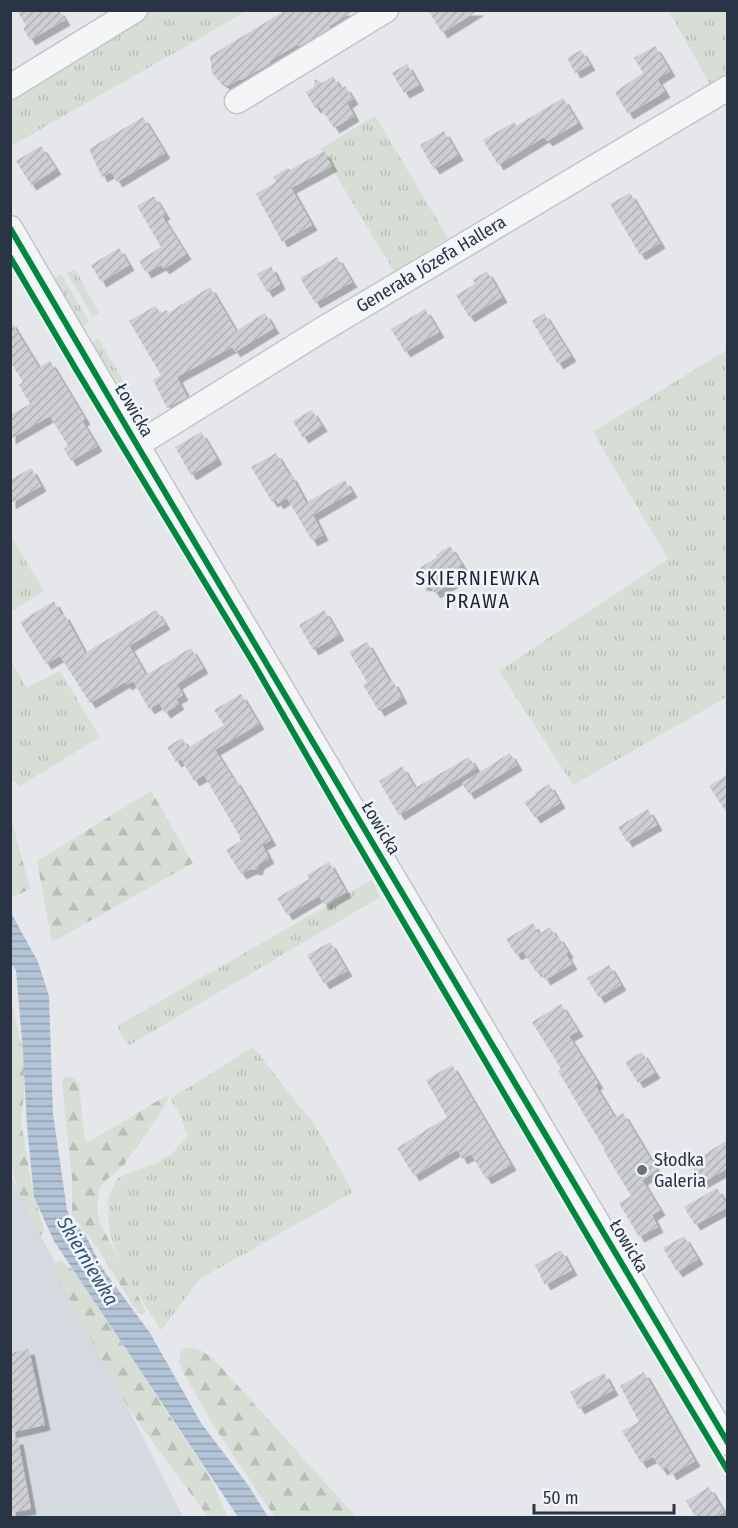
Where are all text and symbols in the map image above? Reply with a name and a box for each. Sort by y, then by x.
street label: Generała Józefa Hallera [352,211,510,317]
street label: Łowicka [110,379,158,441]
district label: SKIERNIEWKA PRAWA [415,566,541,613]
street label: Łowicka [357,797,406,859]
place label: Słodka Galeria [654,1149,706,1192]
marker: Słodka Galeria [635,1163,649,1177]
water label: Skierniewka [52,1211,124,1310]
street label: Łowicka [605,1215,654,1277]
scale bar [534,1477,674,1515]
text: 50 m [543,1487,579,1509]

